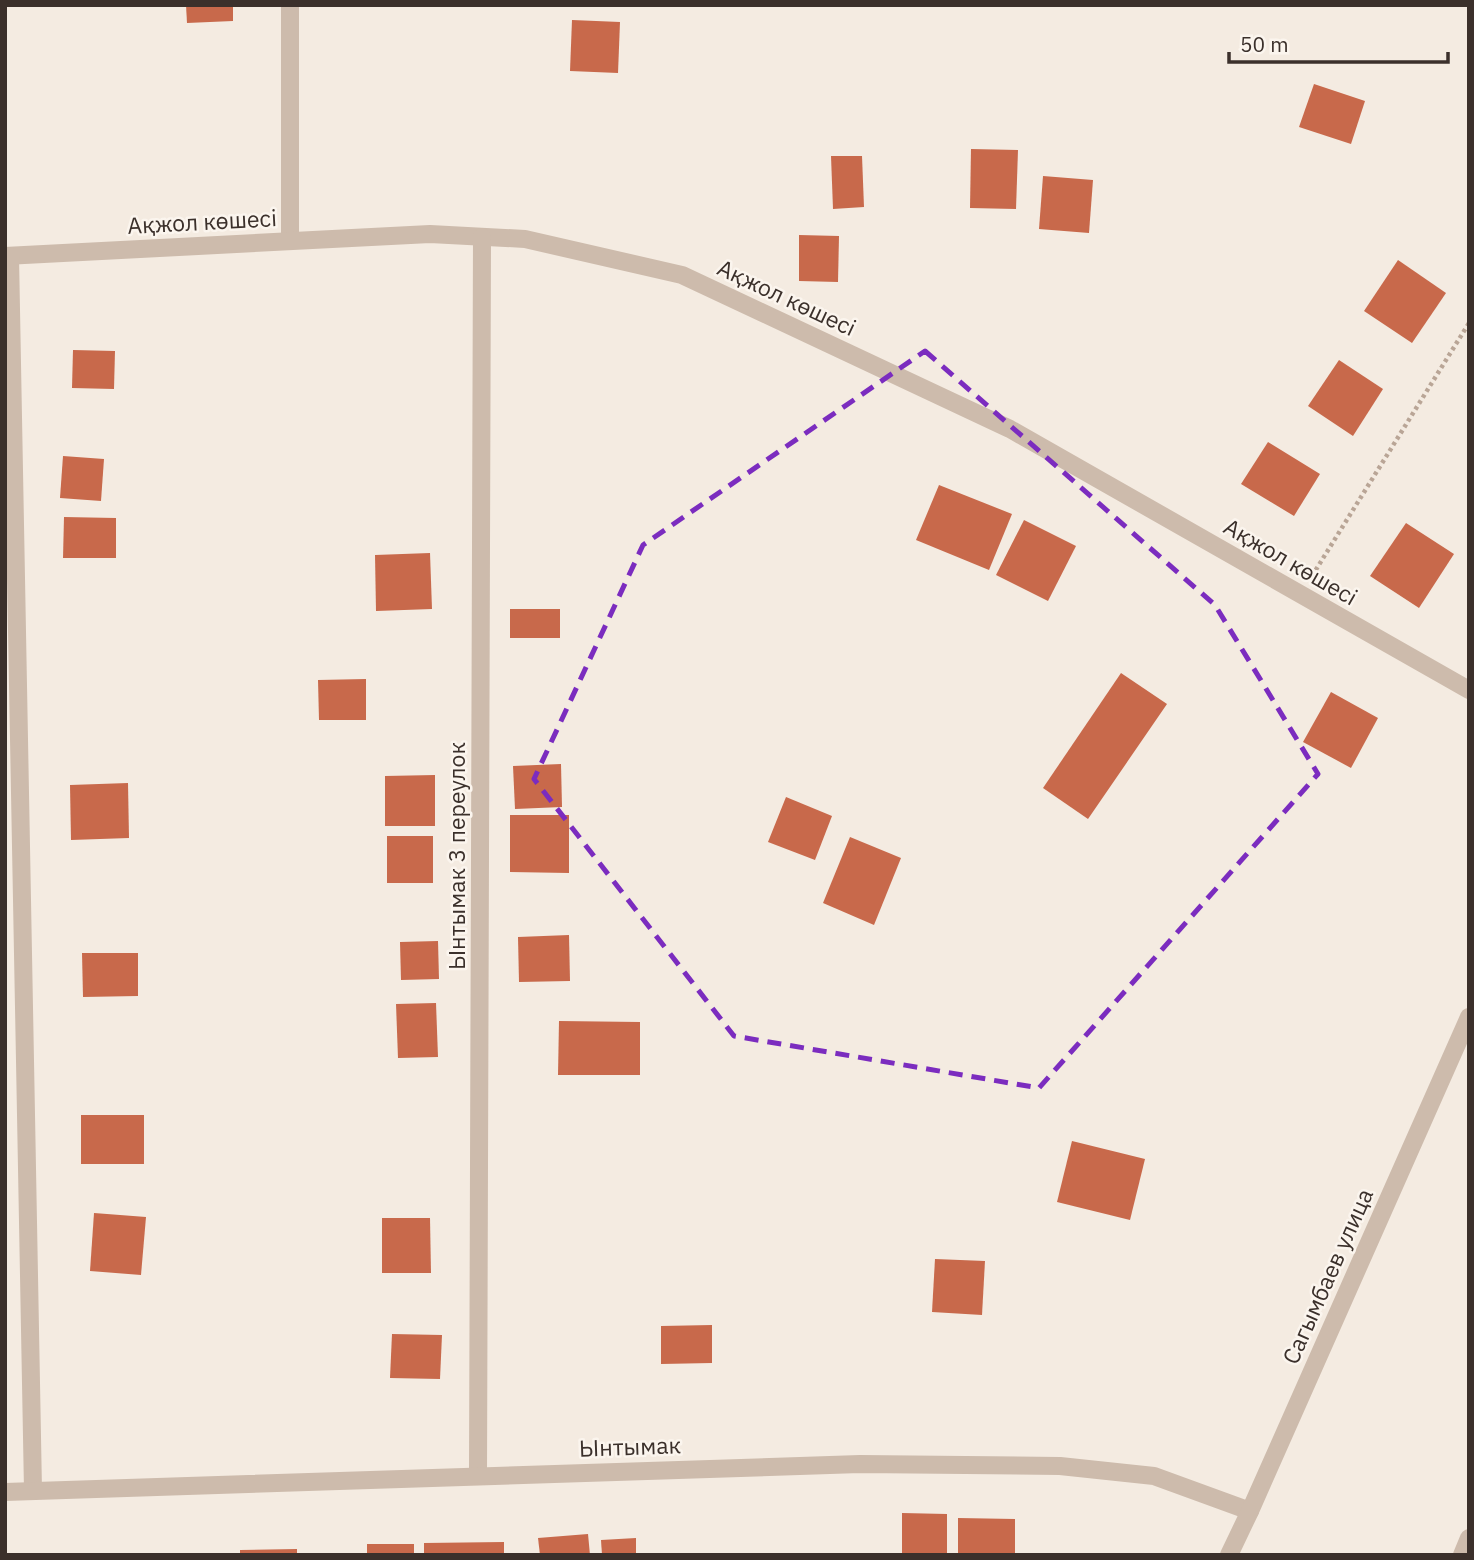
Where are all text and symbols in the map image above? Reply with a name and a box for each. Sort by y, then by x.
scale bar [1229,21,1448,65]
text: 50 m [1240,30,1289,58]
street label: Ақжол көшесі [127,202,277,240]
street label: Ақжол көшесі [713,252,861,342]
street label: Ақжол көшесі [1219,511,1363,611]
street label: Ынтымак 3 переулок [441,742,471,970]
street label: Сагымбаев улица [1275,1184,1379,1368]
street label: Ынтымак [578,1429,682,1463]

